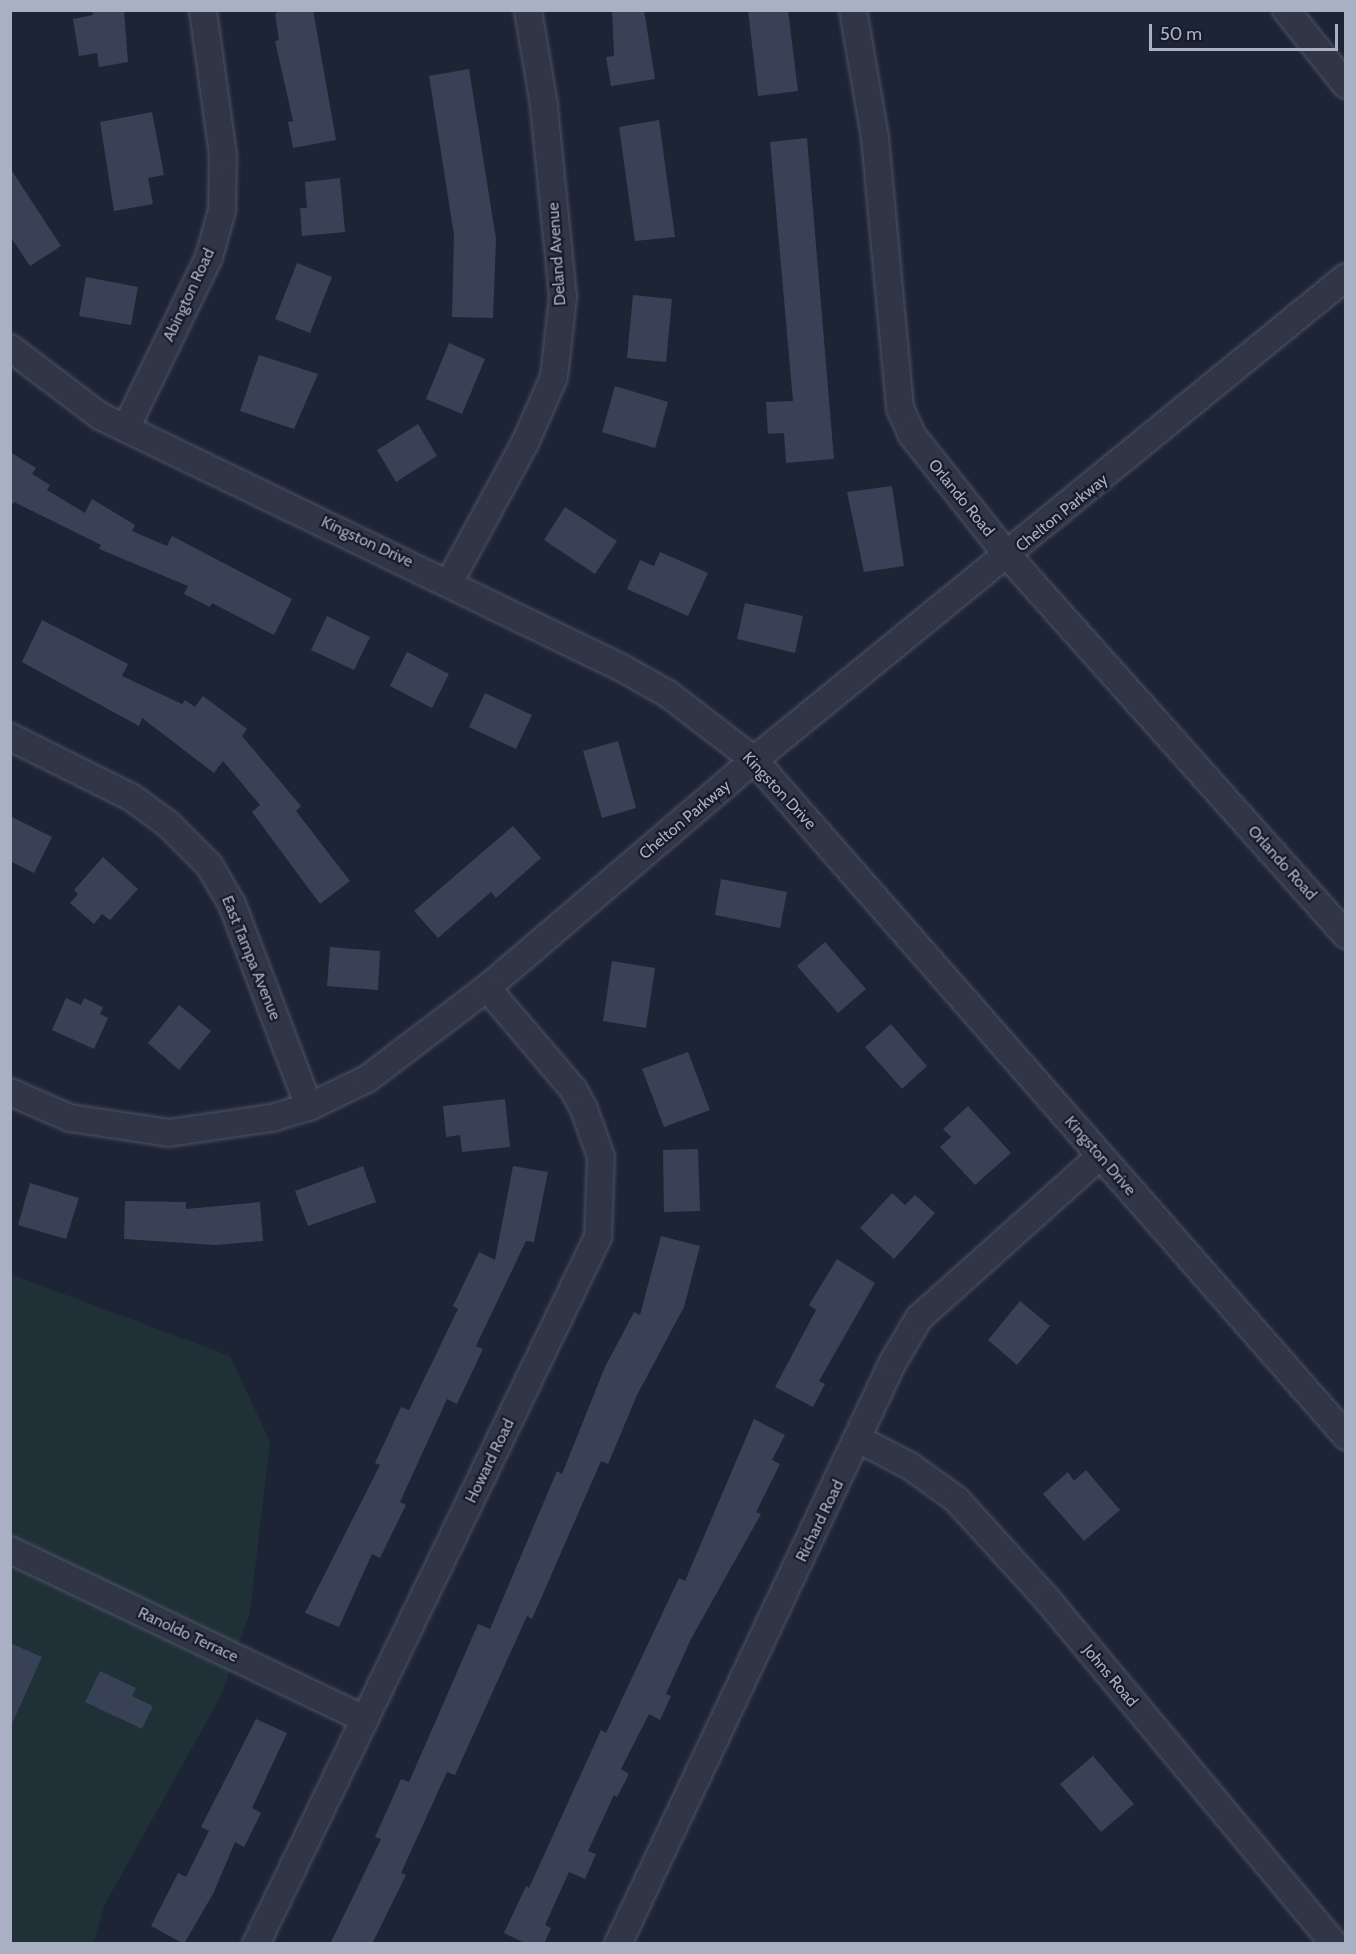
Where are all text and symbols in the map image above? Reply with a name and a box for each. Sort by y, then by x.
scale bar [1152,12,1341,50]
text: 50 m [1160,23,1202,45]
street label: Deland Avenue [544,202,570,306]
street label: Abington Road [159,245,219,345]
street label: Orlando Road [924,456,998,540]
street label: Chelton Parkway [1012,470,1112,556]
street label: Kingston Drive [318,512,416,572]
street label: Kingston Drive [738,748,820,834]
street label: Chelton Parkway [636,776,734,864]
street label: Orlando Road [1244,822,1320,904]
street label: East Tampa Avenue [217,893,285,1023]
street label: Kingston Drive [1060,1112,1140,1200]
street label: Howard Road [461,1416,519,1506]
street label: Richard Road [792,1477,848,1565]
street label: Ranoldo Terrace [135,1603,241,1667]
street label: Johns Road [1078,1641,1142,1711]

